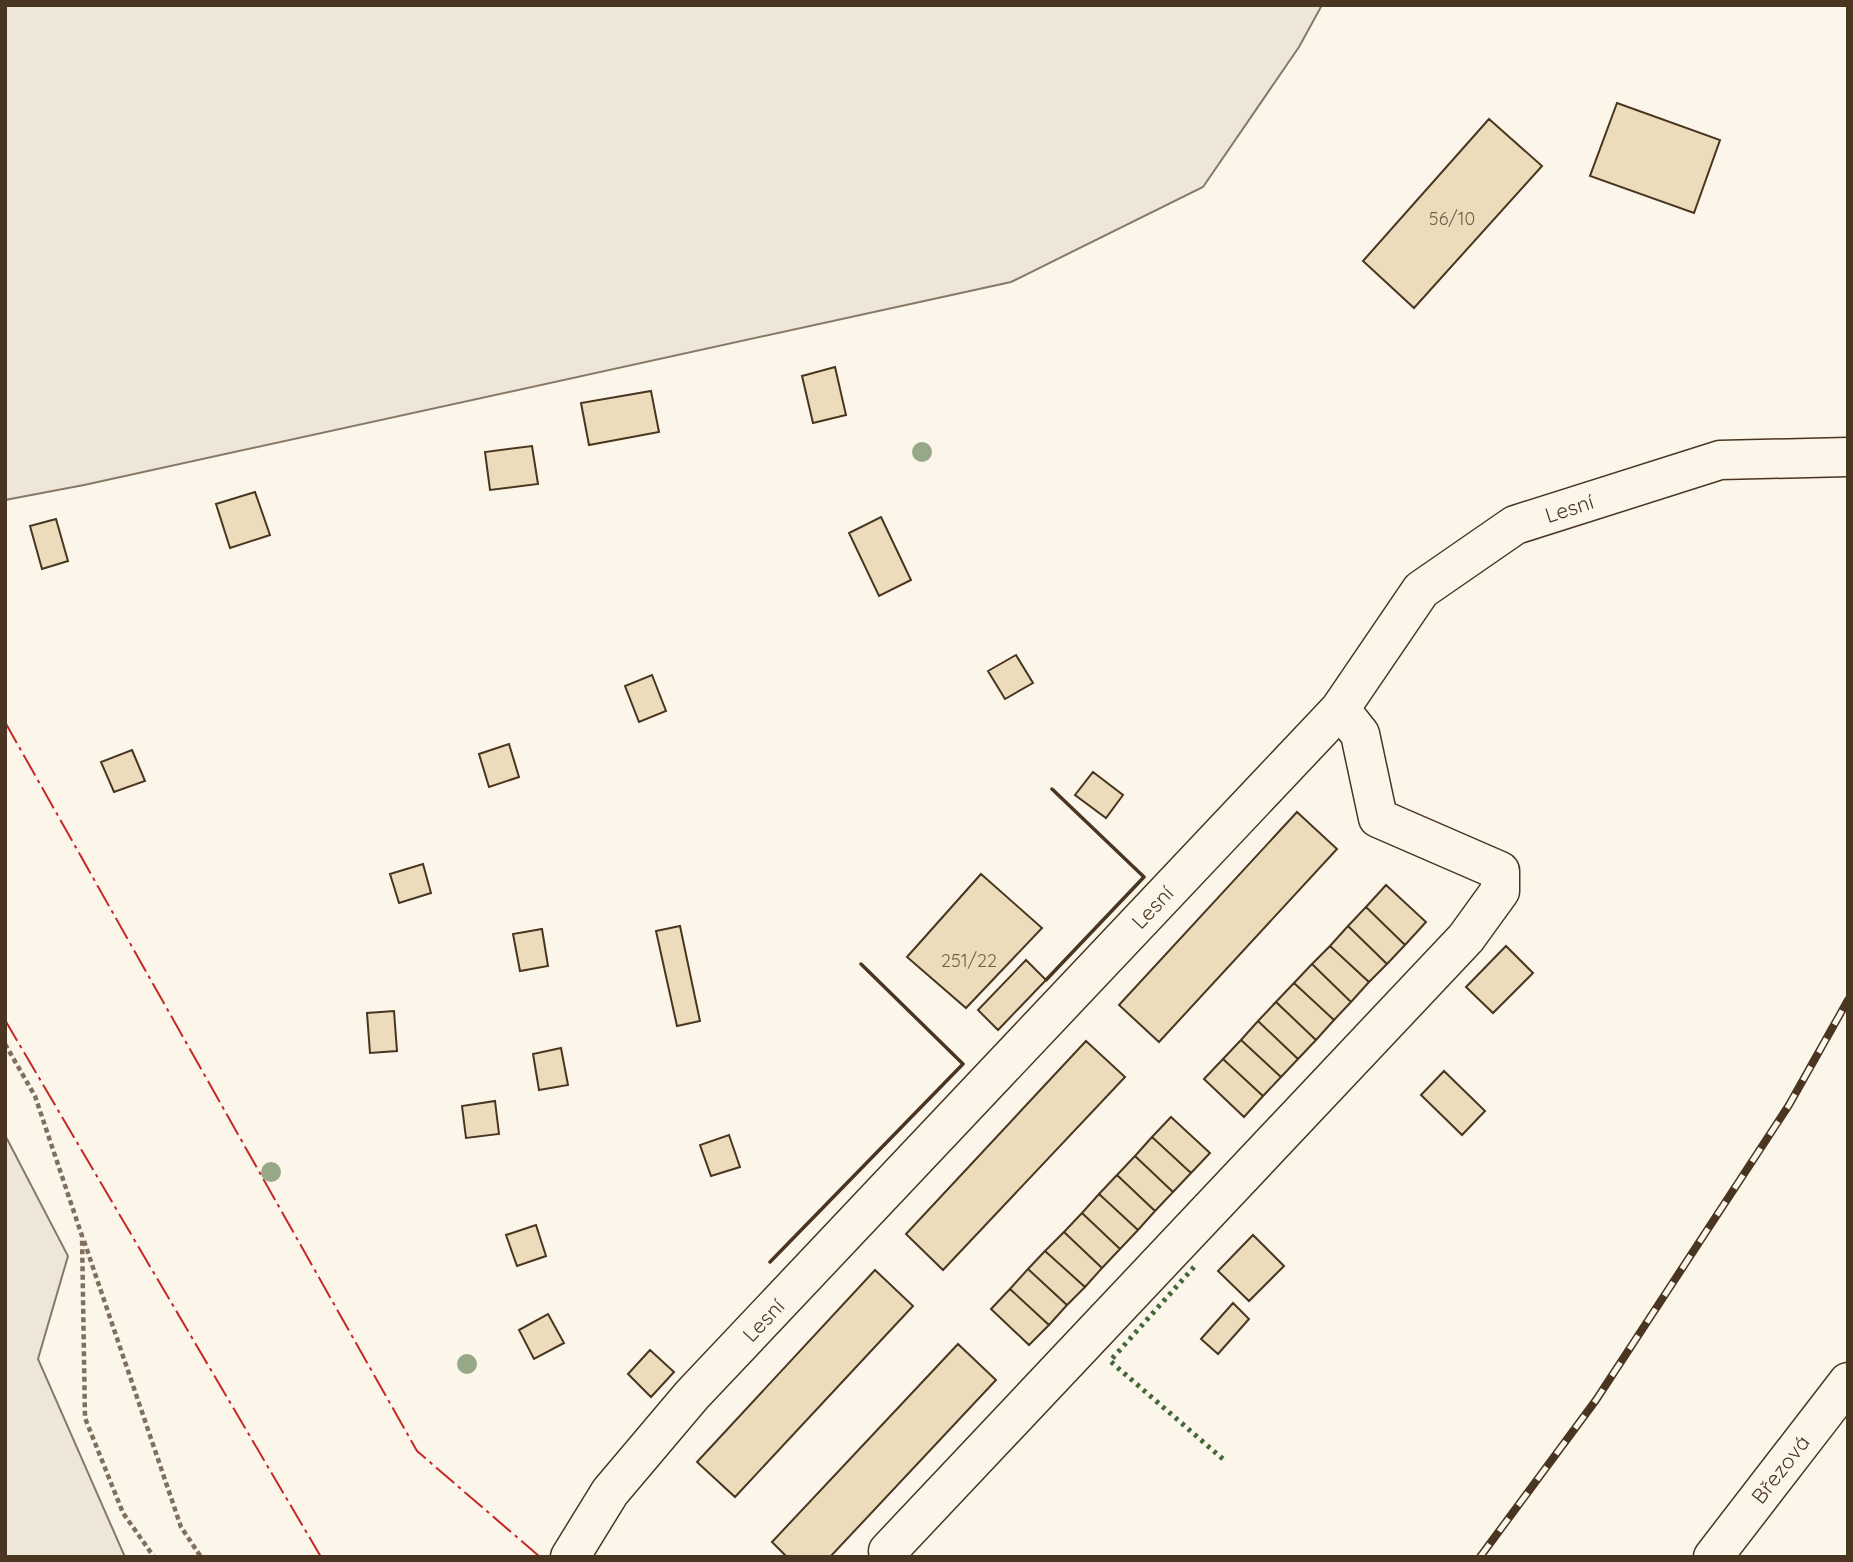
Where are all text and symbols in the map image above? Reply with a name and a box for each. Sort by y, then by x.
house number: 56/10 [1429,207,1475,230]
street label: Lesní [1541,488,1597,528]
street label: Lesní [1126,880,1179,934]
house number: 251/22 [941,949,997,972]
street label: Lesní [737,1293,790,1347]
street label: Březová [1745,1430,1815,1508]

